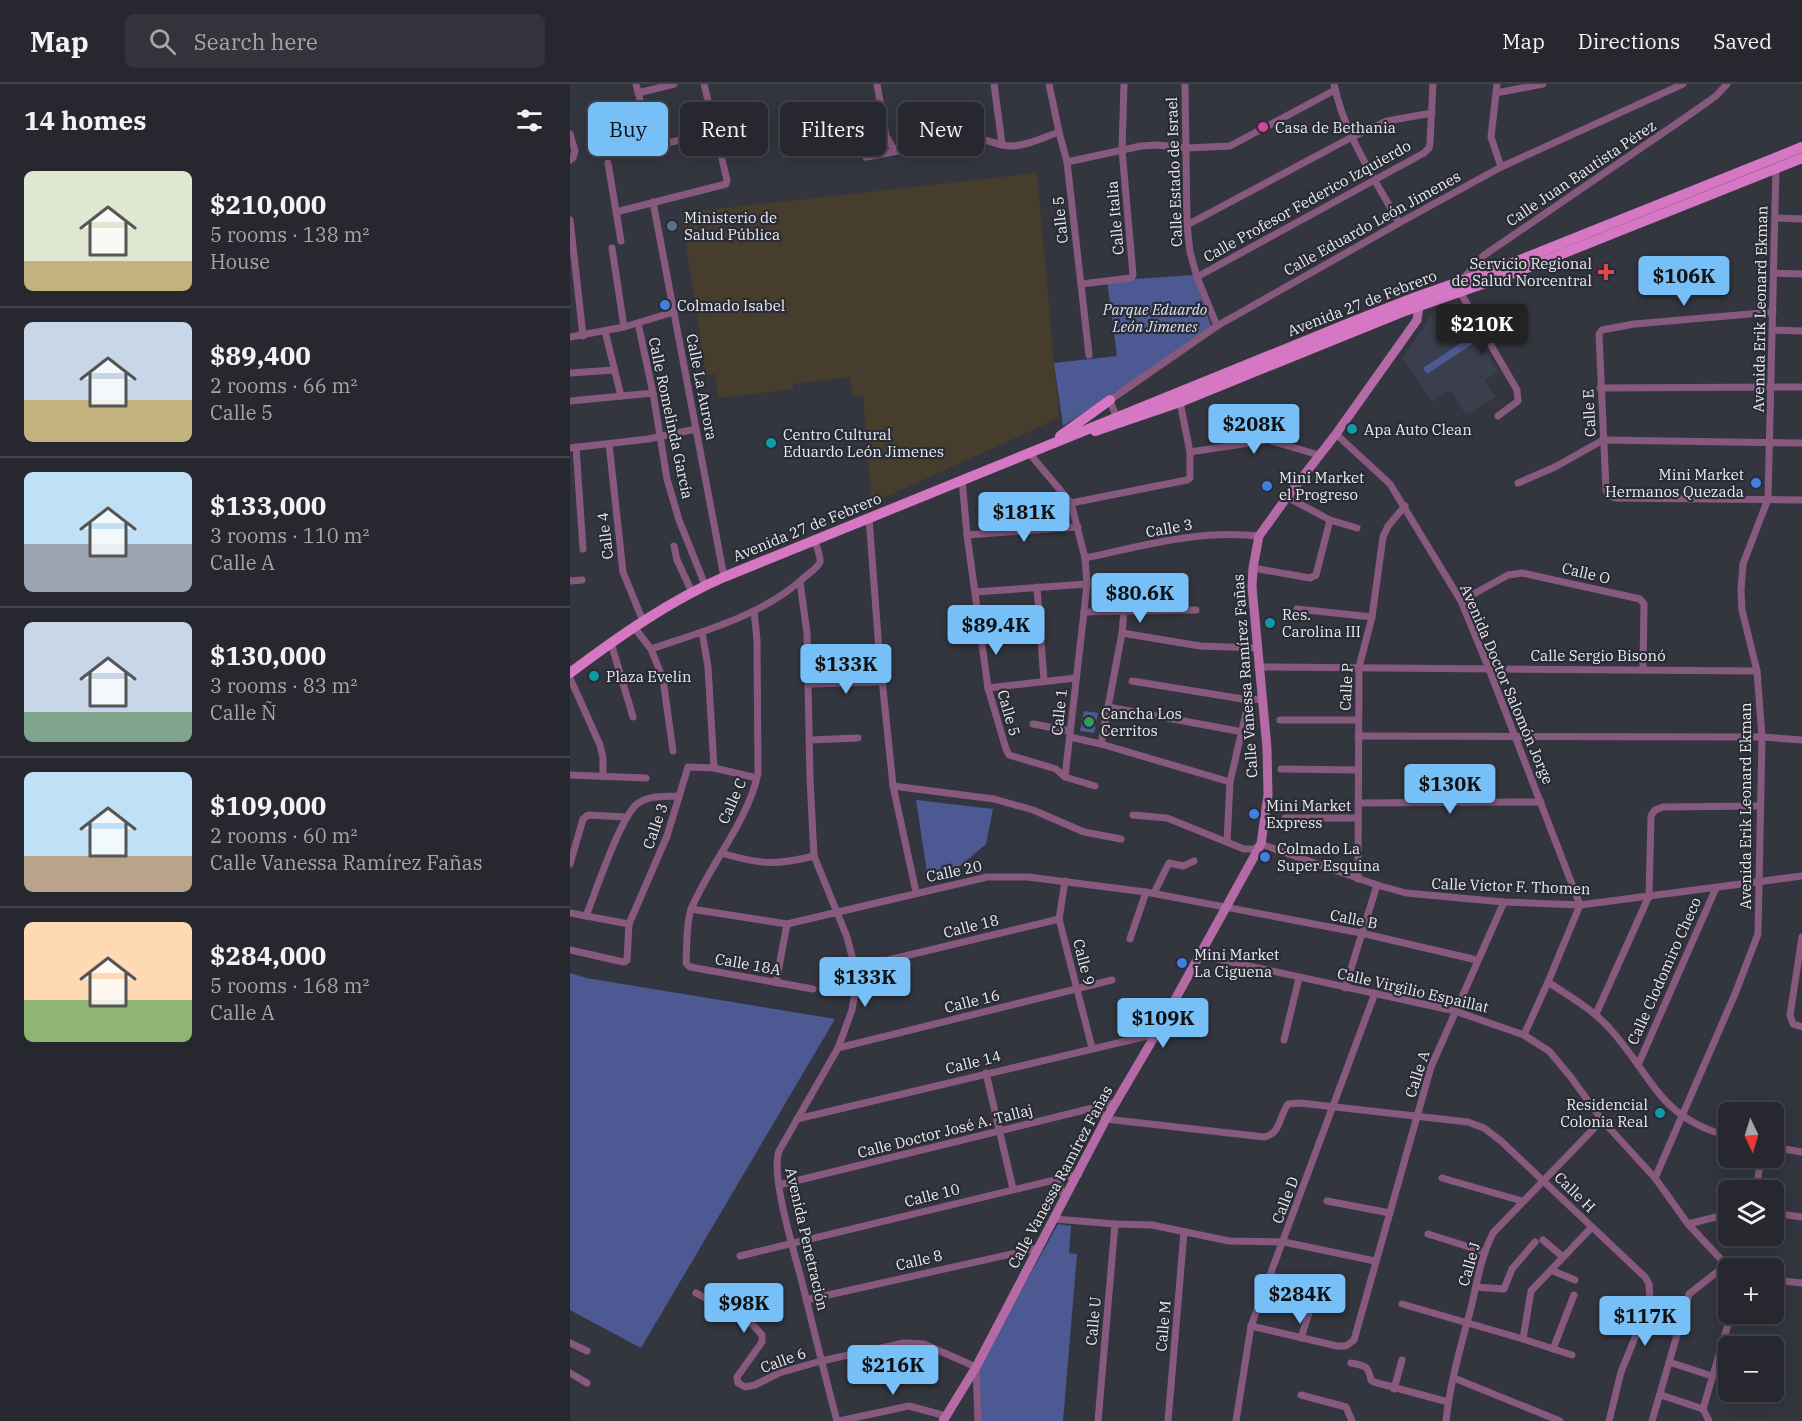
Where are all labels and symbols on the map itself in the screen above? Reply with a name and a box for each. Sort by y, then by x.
street label: Calle Estado de Israel [1162,97,1186,247]
street label: Calle Juan Bautista Pérez [1502,116,1660,230]
place label: Casa de Bethania [1275,118,1396,137]
marker: Casa de Bethania [1256,120,1270,134]
street label: Calle Profesor Federico Izquierdo [1200,136,1414,266]
street label: Calle Eduardo León Jimenes [1280,166,1464,280]
street label: Calle Italia [1102,180,1128,256]
street label: Calle 5 [1048,195,1072,245]
street label: Avenida Erik Leonard Ekman [1749,205,1771,413]
place label: Ministerio de Salud Pública [684,208,780,244]
marker: Ministerio de Salud Pública [665,219,679,233]
place label: Servicio Regional de Salud Norcentral [1451,254,1592,290]
pin: $106K [1642,256,1726,307]
marker: Servicio Regional de Salud Norcentral [1597,263,1615,281]
street label: Avenida 27 de Febrero [1285,266,1439,340]
place label: Colmado Isabel [677,296,785,315]
marker: Colmado Isabel [658,298,672,312]
park label: Parque Eduardo León Jimenes [1102,300,1207,336]
pin: $210K [1440,304,1524,355]
street label: Calle La Aurora [682,332,722,442]
street label: Calle Romelinda García [645,335,697,501]
street label: Calle E [1578,389,1600,437]
pin: $208K [1212,404,1296,455]
place label: Apa Auto Clean [1364,420,1472,439]
marker: Apa Auto Clean [1345,422,1359,436]
place label: Centro Cultural Eduardo León Jimenes [783,425,944,461]
marker: Centro Cultural Eduardo León Jimenes [764,436,778,450]
place label: Mini Market Hermanos Quezada [1605,465,1744,501]
place label: Mini Market el Progreso [1279,468,1364,504]
marker: Mini Market Hermanos Quezada [1749,476,1763,490]
marker: Mini Market el Progreso [1260,479,1274,493]
street label: Avenida 27 de Febrero [730,488,884,566]
pin: $181K [982,492,1066,543]
street label: Calle 4 [593,511,617,561]
street label: Calle 3 [1144,515,1194,541]
street label: Calle O [1560,558,1612,588]
pin: $80.6K [1091,573,1189,624]
street label: Calle Vanessa Ramírez Fañas [1228,573,1262,779]
street label: Avenida Doctor Salomón Jorge [1456,581,1558,787]
pin: $89.4K [947,605,1045,656]
place label: Res. Carolina III [1282,605,1361,641]
marker: Res. Carolina III [1263,616,1277,630]
pin: $133K [804,644,888,695]
street label: Calle Sergio Bisonó [1530,646,1666,665]
street label: Calle P [1335,663,1357,711]
place label: Plaza Evelin [606,667,692,686]
marker: Plaza Evelin [587,669,601,683]
street label: Calle 1 [1047,687,1071,737]
street label: Calle 5 [993,688,1025,738]
street label: Avenida Erik Leonard Ekman [1736,702,1755,910]
place label: Cancha Los Cerritos [1101,704,1182,740]
marker: Cancha Los Cerritos [1082,715,1096,729]
pin: $130K [1408,764,1492,815]
street label: Calle C [714,775,750,827]
place label: Mini Market Express [1266,796,1351,832]
street label: Calle 3 [638,801,672,851]
marker: Mini Market Express [1247,807,1261,821]
place label: Colmado La Super Esquina [1277,839,1380,875]
marker: Colmado La Super Esquina [1258,850,1272,864]
street label: Calle 20 [924,856,984,886]
street label: Calle Víctor F. Thomen [1431,874,1591,898]
street label: Calle Clodomiro Checo [1623,894,1705,1048]
street label: Calle B [1328,905,1380,933]
street label: Calle 18 [941,910,1001,942]
street label: Calle 9 [1069,937,1099,987]
place label: Mini Market La Ciguena [1194,945,1279,981]
street label: Calle 18A [714,949,783,979]
marker: Mini Market La Ciguena [1175,956,1189,970]
pin: $133K [823,957,907,1008]
street label: Calle Virgilio Espaillat [1335,963,1491,1017]
street label: Calle 16 [942,985,1002,1017]
pin: $109K [1121,998,1205,1049]
street label: Calle 14 [943,1046,1003,1078]
street label: Calle A [1400,1047,1434,1100]
street label: Calle Vanessa Ramírez Fañas [1004,1082,1116,1272]
place label: Residencial Colonia Real [1560,1095,1648,1131]
street label: Calle Doctor José A. Tallaj [855,1100,1035,1162]
north arrow [1718,1102,1784,1168]
marker: Residencial Colonia Real [1653,1106,1667,1120]
street label: Avenida Penetración [781,1166,833,1313]
street label: Calle H [1550,1168,1600,1216]
street label: Calle D [1267,1174,1303,1226]
street label: Calle 10 [902,1179,962,1211]
street label: Calle J [1454,1240,1484,1288]
street label: Calle 8 [894,1245,944,1275]
pin: $284K [1258,1274,1342,1325]
pin: $98K [708,1283,780,1334]
street label: Calle U [1081,1296,1105,1346]
pin: $117K [1603,1296,1687,1347]
street label: Calle M [1151,1300,1175,1352]
street label: Calle 6 [758,1343,808,1377]
pin: $216K [851,1345,935,1396]

